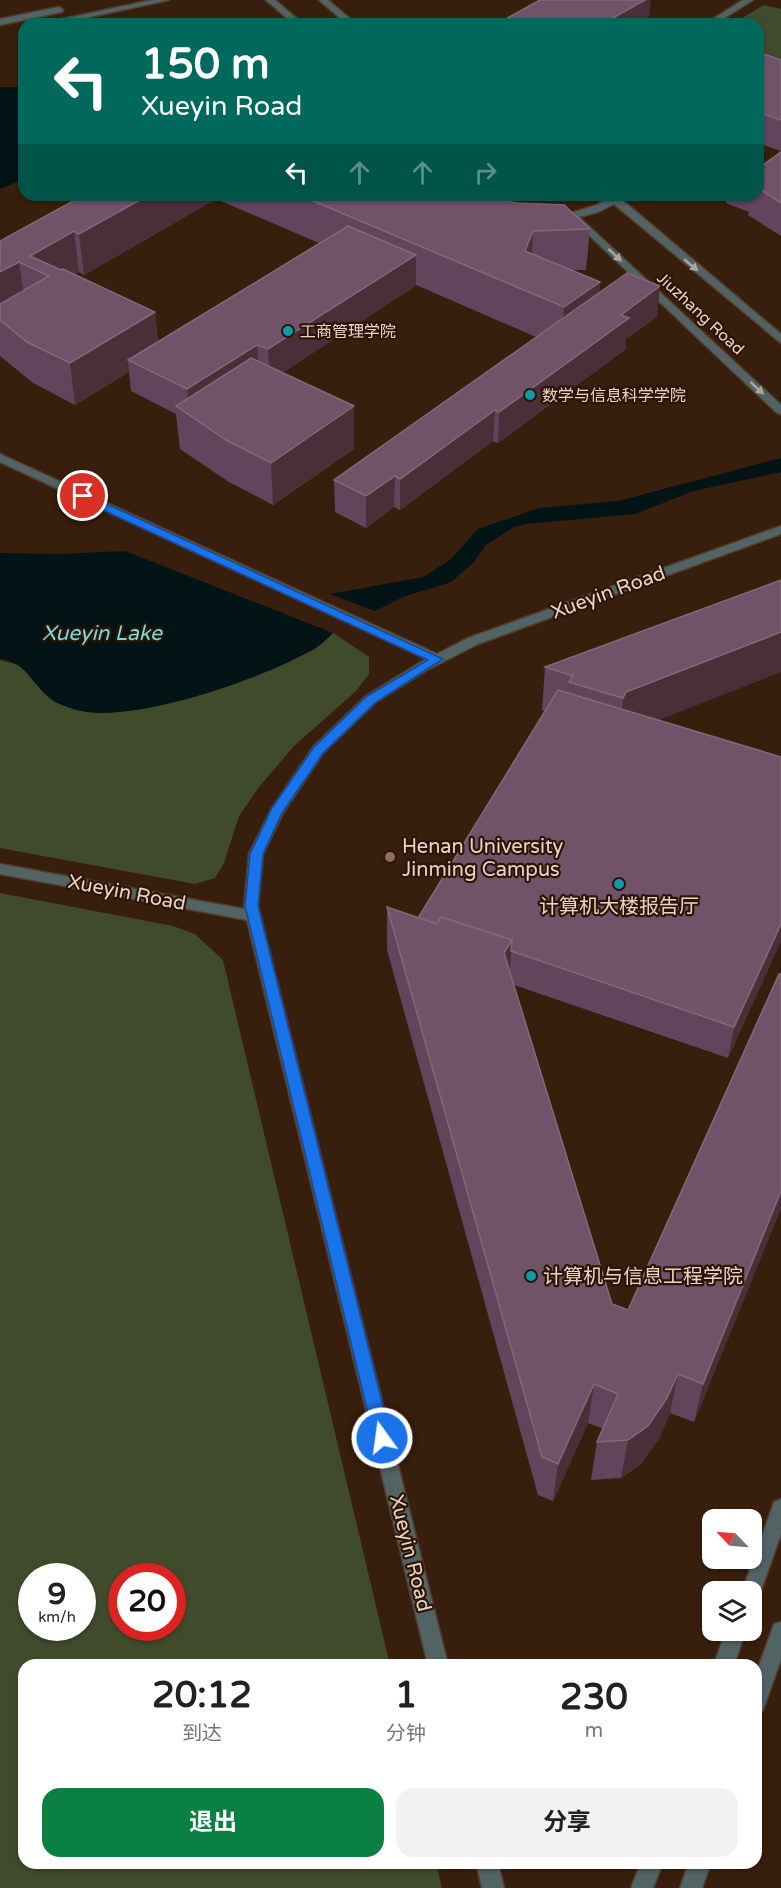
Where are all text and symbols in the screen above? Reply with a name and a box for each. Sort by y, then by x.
text: 150 m [141,39,270,90]
icon: left [42,42,120,120]
text: Xueyin Road [141,90,302,123]
icon: left [280,156,313,189]
icon: ahead [343,156,376,189]
icon: ahead [406,156,439,189]
icon: right [469,156,502,189]
one-way arrow [607,247,621,261]
one-way arrow [683,258,698,271]
street label: Jiuzhang Road [653,268,748,359]
place label: 工商管理学院 [300,322,396,342]
marker: 工商管理学院 [281,324,295,338]
one-way arrow [749,381,764,395]
place label: 数学与信息科学学院 [542,386,686,406]
marker: 数学与信息科学学院 [523,388,537,402]
pin [57,470,108,521]
icon: arrive [66,479,99,512]
street label: Xueyin Road [548,561,669,625]
water label: Xueyin Lake [42,621,163,646]
place label: Henan University Jinming Campus [402,835,563,882]
marker: Henan University Jinming Campus [383,850,397,864]
street label: Xueyin Road [66,870,188,916]
marker: 计算机大楼报告厅 [612,877,626,891]
place label: 计算机大楼报告厅 [539,895,699,919]
place label: 计算机与信息工程学院 [543,1265,743,1289]
marker: 计算机与信息工程学院 [524,1269,538,1283]
position arrow [350,1406,414,1470]
street label: Xueyin Road [384,1492,436,1614]
north arrow [702,1509,762,1569]
map controls [702,1509,762,1641]
speed limit sign: 20 [108,1563,186,1641]
text: 9 [48,1576,66,1613]
button: layers [702,1581,762,1641]
text: km/h [38,1608,76,1626]
text: 20:12 [152,1674,252,1717]
text: 1 [395,1674,417,1717]
text: 230 [560,1676,628,1719]
text: m [585,1719,603,1743]
text: 到达 [182,1722,222,1746]
text: 分钟 [386,1722,426,1746]
button: 退出 [42,1788,384,1857]
button: 分享 [396,1788,738,1857]

